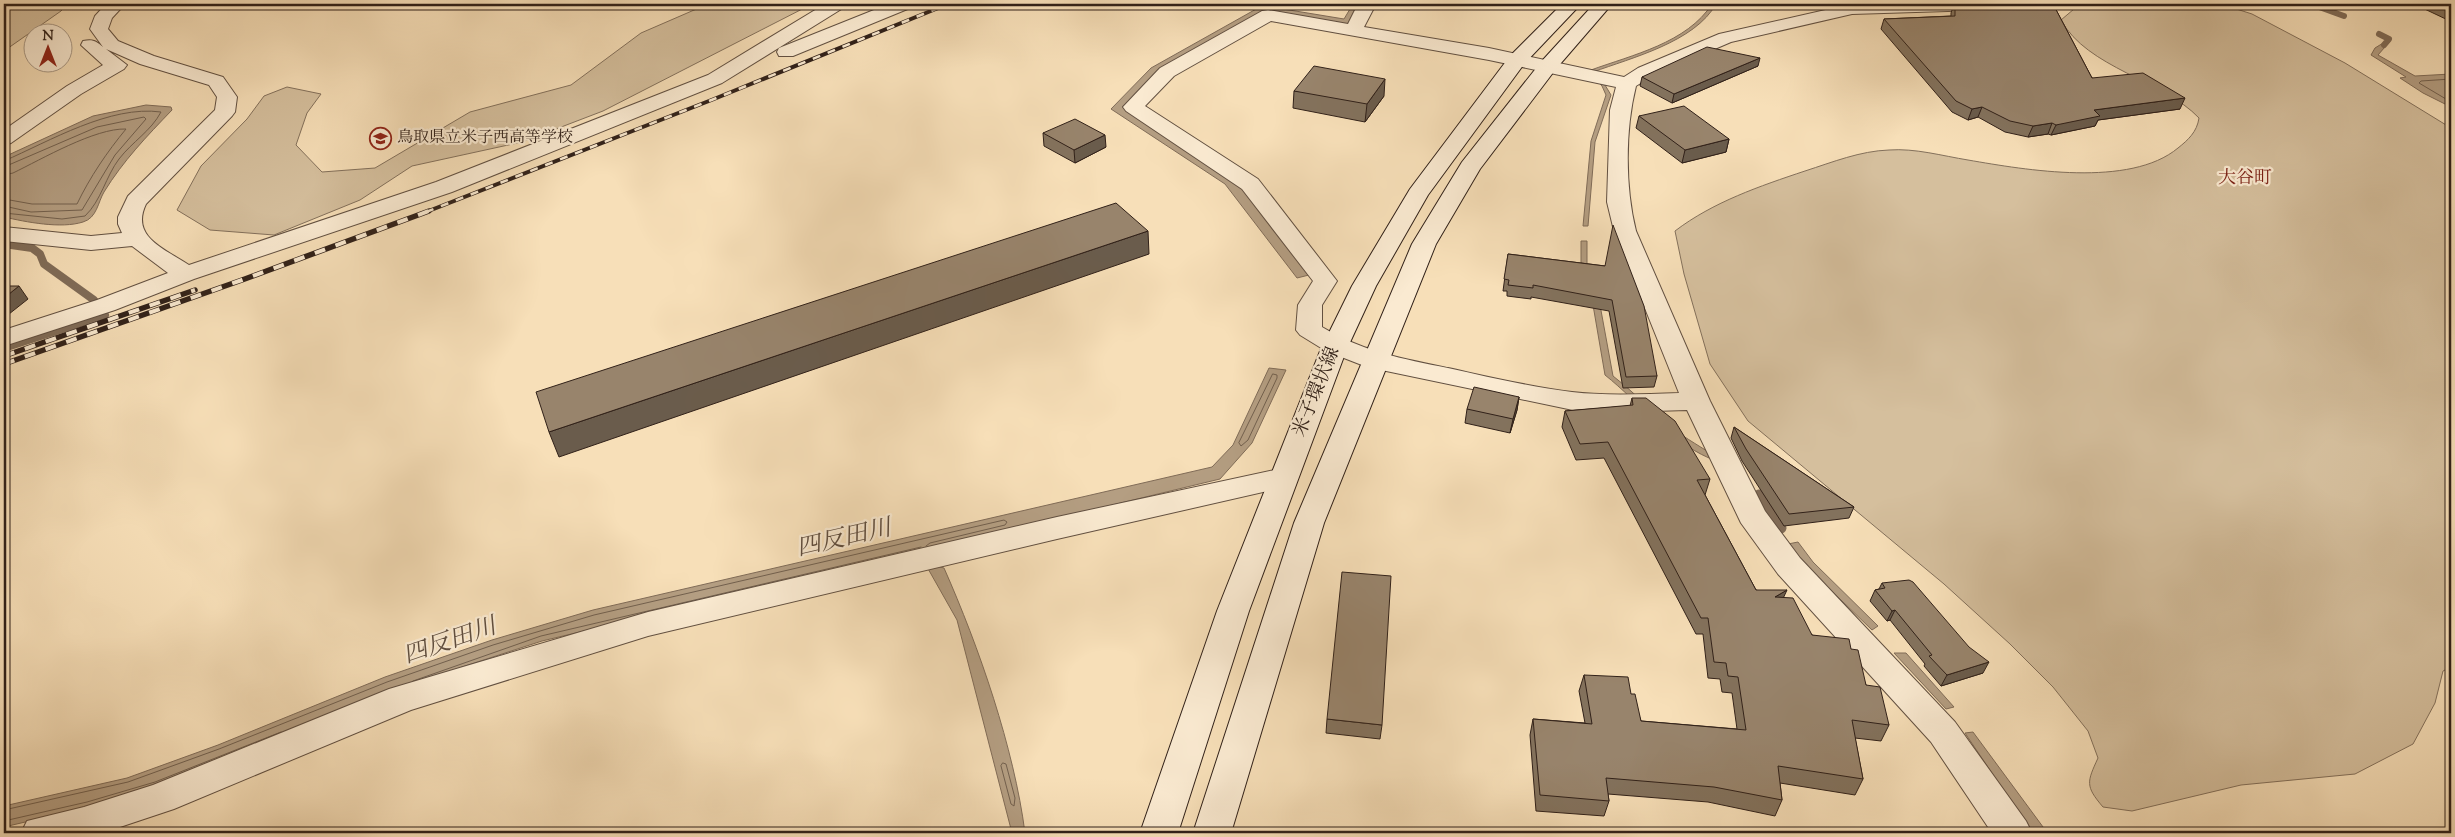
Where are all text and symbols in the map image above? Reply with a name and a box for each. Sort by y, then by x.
north arrow [22,22,72,72]
text: N [42,27,54,47]
school or university icon: 鳥取県立米子西高等学校 [369,126,393,150]
place label: 鳥取県立米子西高等学校 [397,127,573,150]
district label: 大谷町 [2218,166,2272,192]
street label: 米子環状線 [1287,343,1347,441]
water label: 四反田川 [793,511,898,566]
water label: 四反田川 [399,609,504,674]

